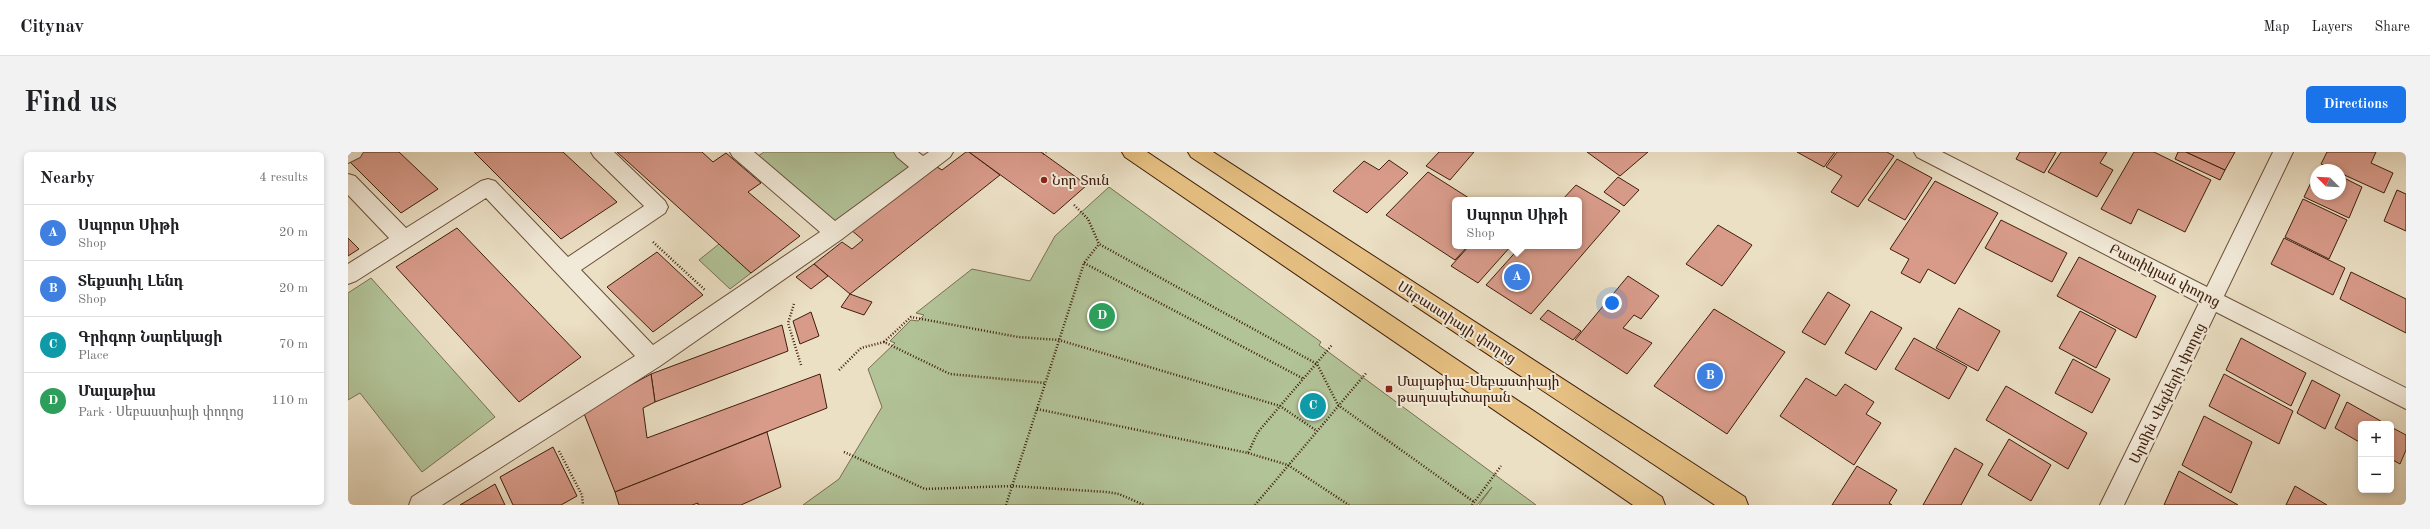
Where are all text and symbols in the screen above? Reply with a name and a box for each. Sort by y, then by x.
text: Citynav [20,18,84,37]
text: Map [2264,20,2290,34]
text: Layers [2312,20,2353,34]
text: Share [2375,20,2410,34]
button: Directions [2306,86,2406,123]
text: Find us [24,90,117,118]
north arrow [2310,164,2346,200]
text: Nearby [40,170,95,187]
text: 4 results [259,171,308,184]
place label: Նոր Տուն [1052,174,1109,189]
marker: Նոր Տուն [1039,175,1049,185]
popup [1452,197,1582,249]
text: Սպորտ Սիթի [1466,209,1568,224]
text: Սպորտ Սիթի [78,219,179,234]
text: A [48,226,58,239]
text: 20 m [279,226,308,239]
text: Shop [1466,227,1495,240]
text: Shop [78,237,106,250]
street label: Բատիկյան փողոց [2106,242,2222,311]
pin: A [1504,262,1530,292]
text: Տեքստիլ Լենդ [78,275,184,290]
street label: Սեբաստիայի փողոց [1394,279,1518,367]
text: B [48,282,58,295]
text: 20 m [279,282,308,295]
text: Shop [78,293,106,306]
your location [1602,293,1622,313]
pin: D [1089,301,1115,331]
street label: Արմին Վեգների փողոց [2128,321,2209,466]
text: Գրիգոր Նարեկացի [78,331,222,346]
text: C [49,338,57,351]
text: 70 m [279,338,308,351]
text: Place [78,349,108,362]
pin: B [1697,361,1723,391]
place label: Մալաթիա-Սեբաստիայի թաղապետարան [1397,375,1560,406]
marker: Մալաթիա-Սեբաստիայի թաղապետարան [1384,384,1394,394]
text: Մալաթիա [78,385,156,400]
pin: C [1300,391,1326,421]
text: D [48,394,58,407]
text: 110 m [271,394,308,407]
text: Park · Սեբաստիայի փողոց [78,406,244,419]
map controls [2358,421,2394,493]
button: + [2358,421,2394,457]
button: − [2358,457,2394,493]

